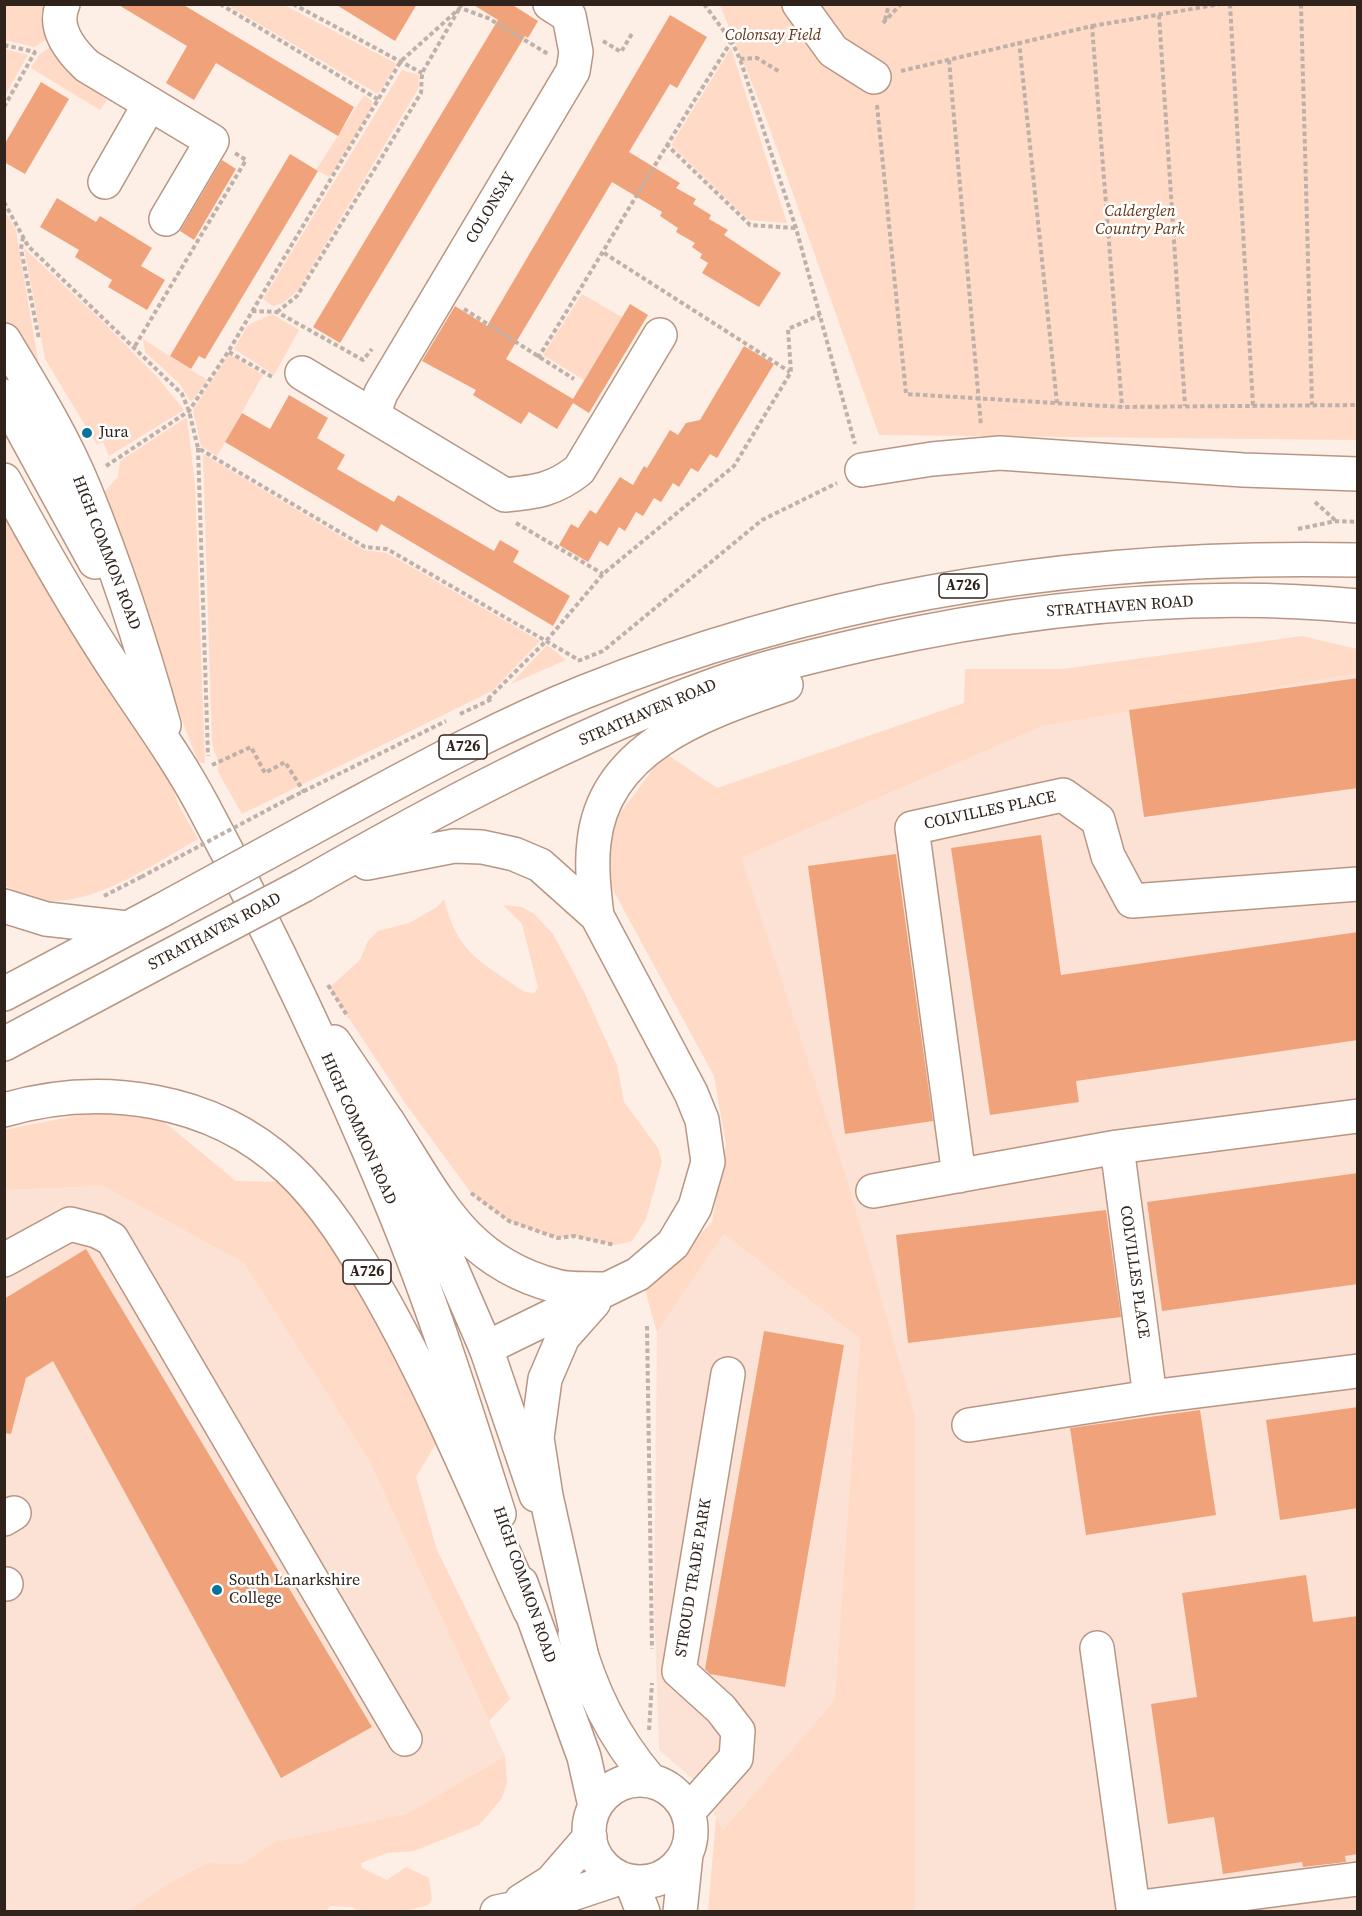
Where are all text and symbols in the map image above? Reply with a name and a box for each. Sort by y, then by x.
park label: Colonsay Field [725,26,821,46]
street label: COLONSAY [462,169,520,247]
park label: Calderglen Country Park [1095,202,1185,240]
place label: Jura [99,423,129,443]
marker: Jura [80,426,94,440]
street label: HIGH COMMON ROAD [68,473,144,633]
road number: A726 [939,574,987,598]
street label: STRATHAVEN ROAD [1046,592,1194,622]
street label: STRATHAVEN ROAD [576,675,720,751]
road number: A726 [439,735,487,759]
street label: COLVILLES PLACE [922,788,1058,834]
street label: STRATHAVEN ROAD [145,889,285,975]
street label: HIGH COMMON ROAD [316,1050,400,1208]
street label: COLVILLES PLACE [1115,1204,1153,1340]
road number: A726 [343,1260,391,1284]
street label: STROUD TRADE PARK [672,1497,716,1659]
street label: HIGH COMMON ROAD [488,1504,560,1666]
place label: South Lanarkshire College [229,1571,360,1609]
marker: South Lanarkshire College [210,1583,224,1597]

